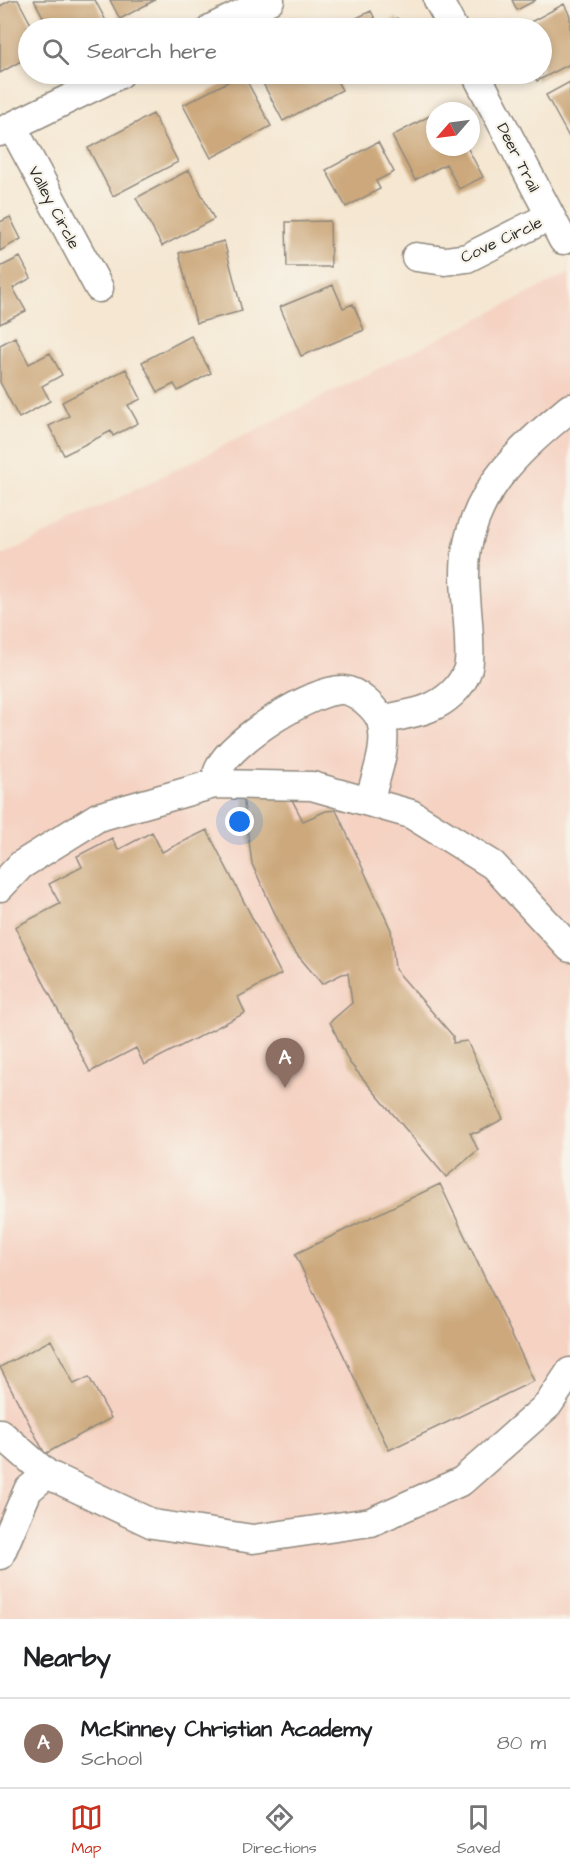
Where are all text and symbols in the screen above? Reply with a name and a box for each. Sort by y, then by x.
search box [18,18,552,84]
icon: search [39,35,72,68]
text: Search here [87,36,217,67]
north arrow [426,102,480,156]
street label: Deer Trail [491,119,545,196]
street label: Valley Circle [22,162,85,254]
street label: Cove Circle [457,211,546,268]
your location [225,807,254,836]
pin: A [266,1038,304,1088]
text: Nearby [24,1640,111,1676]
text: McKinney Christian Academy [81,1714,372,1745]
text: A [37,1729,50,1757]
text: 80 m [497,1729,546,1757]
text: School [81,1745,142,1773]
tab: Map [70,1801,103,1859]
tab: Directions [243,1801,317,1859]
tab: Saved [457,1801,500,1859]

